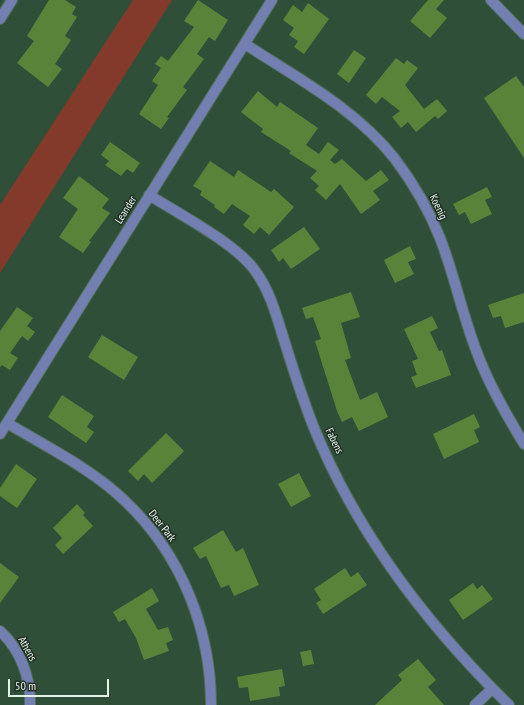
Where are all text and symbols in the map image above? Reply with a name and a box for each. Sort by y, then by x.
street label: Koenig [426,192,450,222]
street label: Leander [112,194,140,226]
street label: Fabens [322,426,346,456]
street label: Deer Park [146,508,178,544]
street label: Athens [15,634,39,664]
scale bar [10,671,111,697]
text: 50 m [15,678,36,693]

